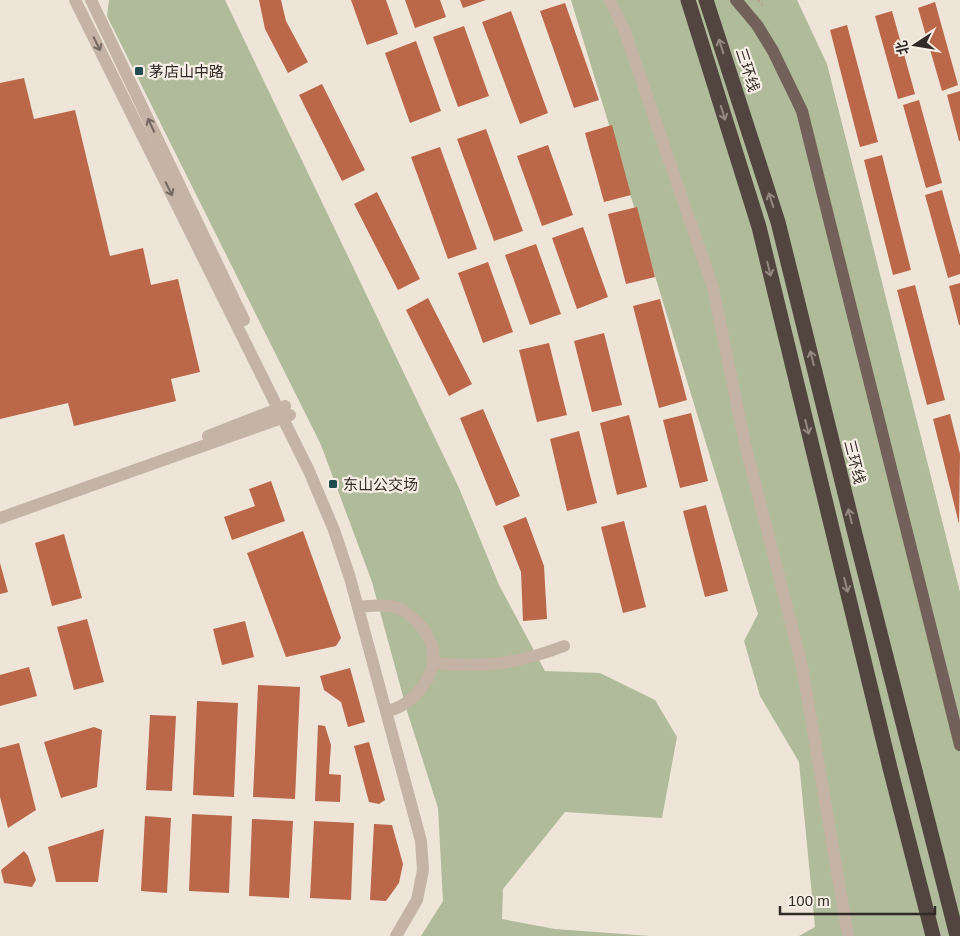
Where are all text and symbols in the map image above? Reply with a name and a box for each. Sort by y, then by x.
north arrow [890,20,940,70]
one-way arrow [92,36,102,51]
one-way arrow [716,39,725,54]
text: 北 [893,39,912,56]
street label: 三环线 [733,46,763,94]
place label: 茅店山中路 [149,63,224,80]
marker: 茅店山中路 [133,65,145,77]
one-way arrow [719,105,729,121]
one-way arrow [146,118,155,133]
one-way arrow [165,181,174,196]
one-way arrow [766,193,776,209]
one-way arrow [765,261,774,277]
one-way arrow [807,350,816,366]
one-way arrow [803,419,812,435]
street label: 三环线 [841,438,869,486]
place label: 东山公交场 [343,476,418,493]
marker: 东山公交场 [327,478,339,490]
one-way arrow [845,508,854,524]
one-way arrow [842,576,851,592]
scale bar [780,884,935,916]
text: 100 m [788,892,830,909]

